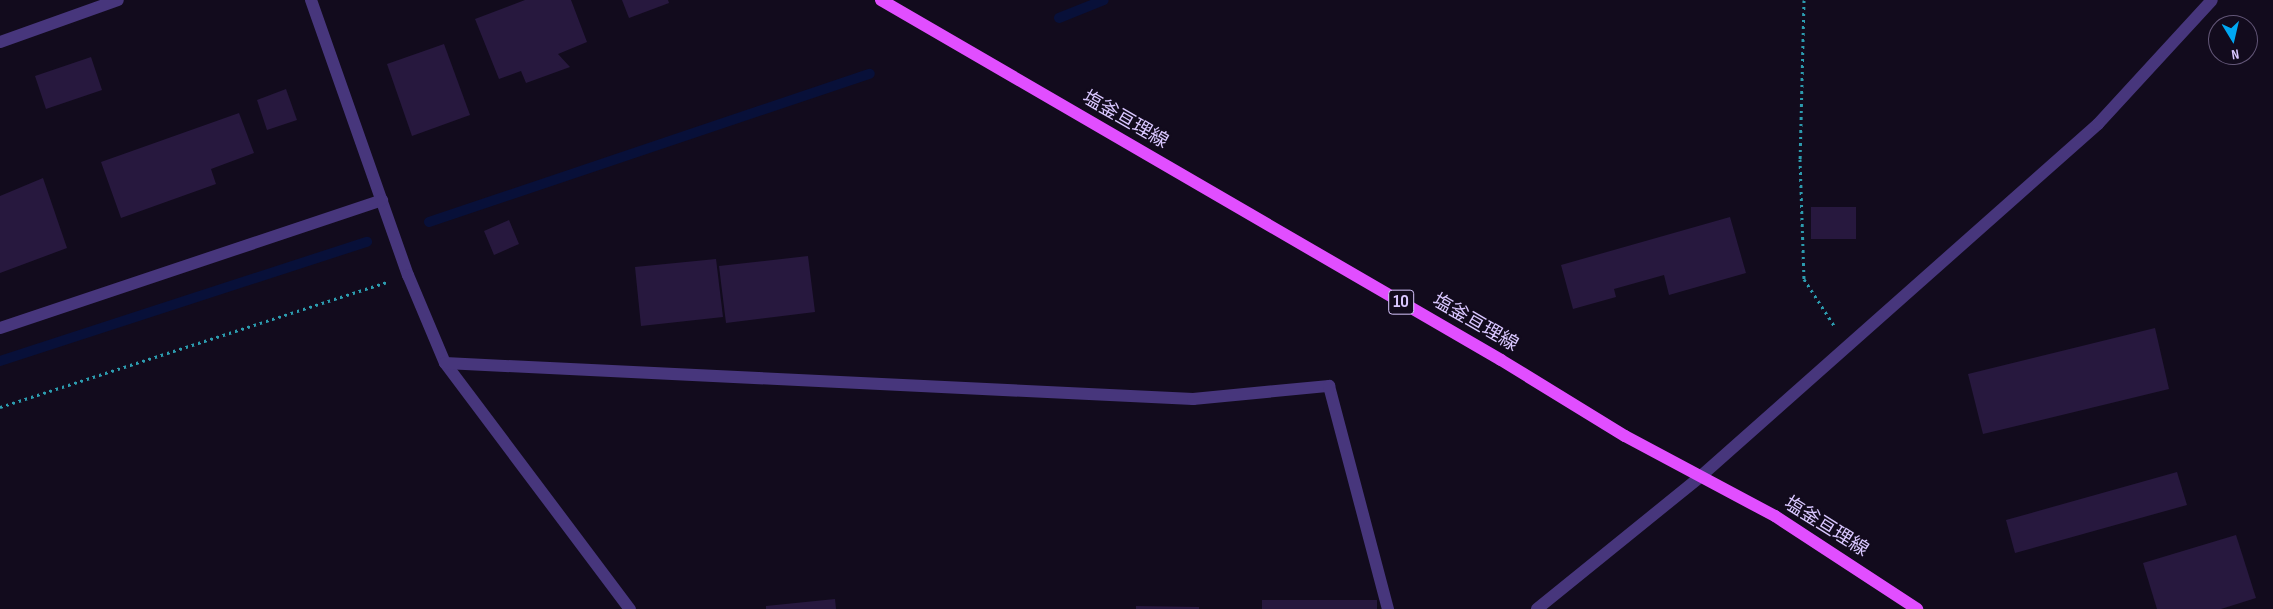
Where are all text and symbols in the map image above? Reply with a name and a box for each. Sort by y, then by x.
north arrow [2208,15,2258,65]
text: N [2230,45,2240,63]
street label: 塩釜亘理線 [1078,86,1172,154]
road number: 10 [1387,286,1415,318]
street label: 塩釜亘理線 [1428,289,1522,357]
street label: 塩釜亘理線 [1780,492,1872,562]

